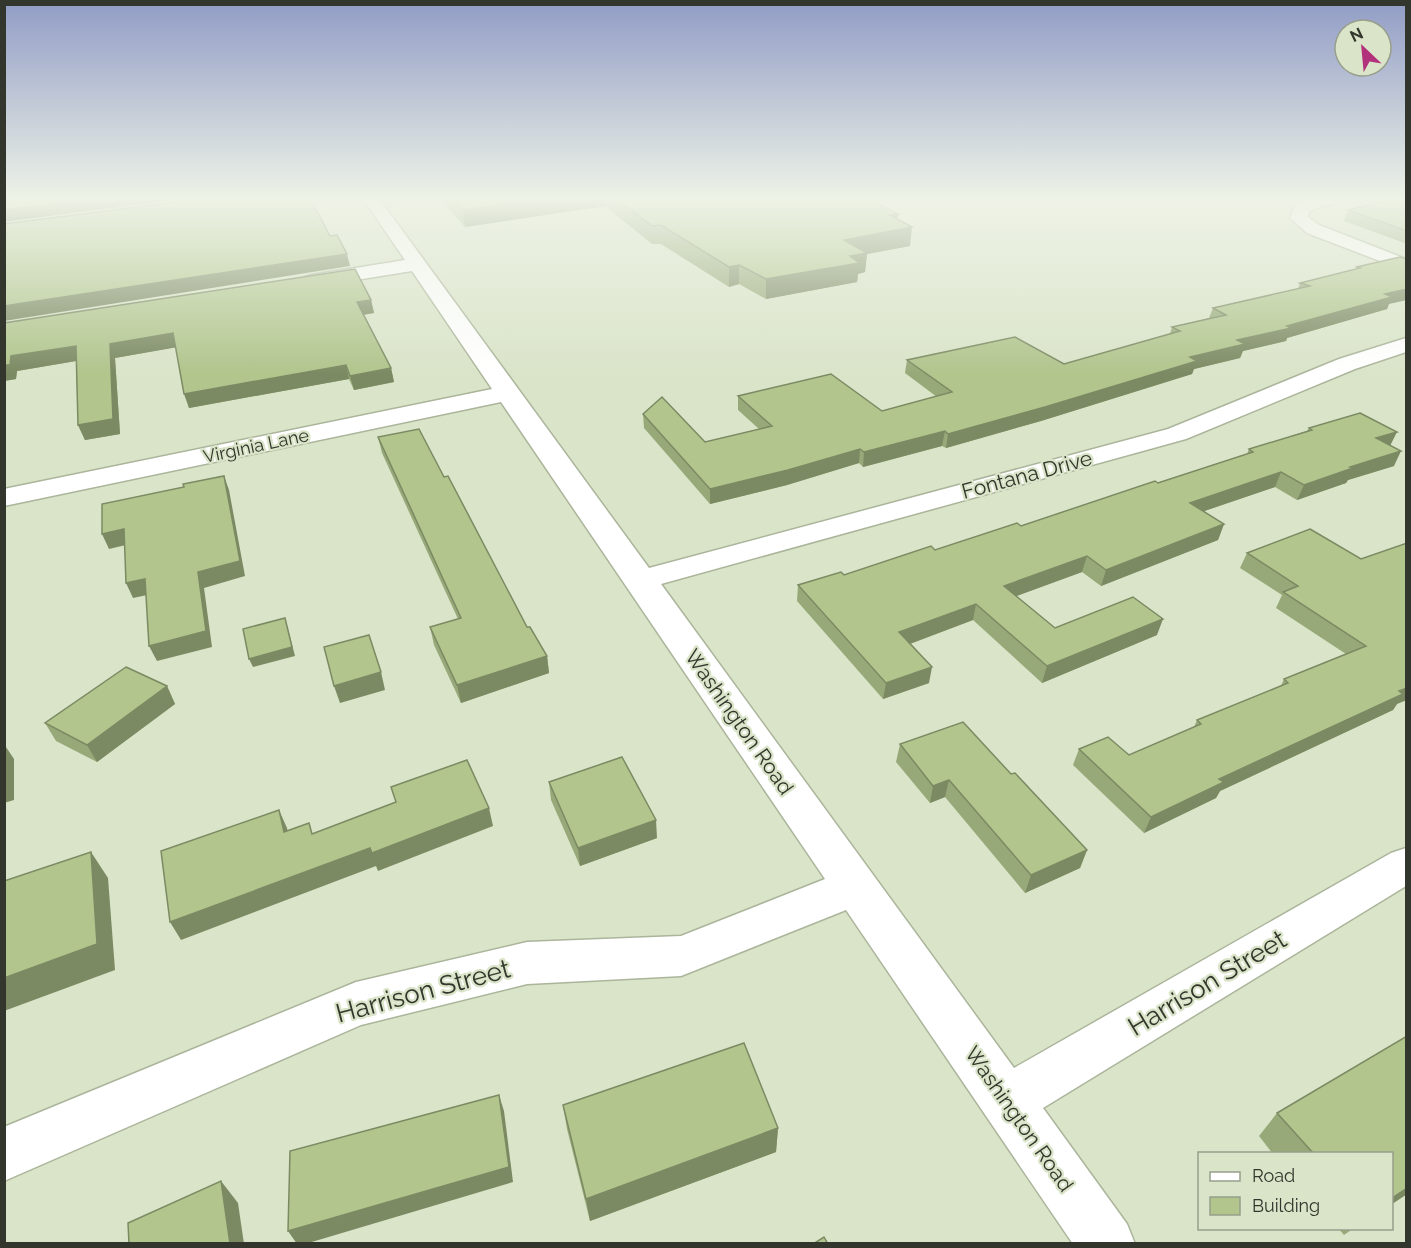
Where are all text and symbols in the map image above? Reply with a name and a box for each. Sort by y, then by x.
north arrow [1333,18,1393,78]
text: N [1347,24,1366,46]
street label: Virginia Lane [201,424,311,467]
street label: Fontana Drive [959,445,1095,504]
street label: Washington Road [680,644,799,799]
street label: Harrison Street [1123,924,1292,1042]
street label: Harrison Street [333,953,514,1029]
street label: Washington Road [960,1041,1079,1196]
legend [1198,1152,1393,1230]
text: Road [1252,1165,1295,1186]
text: Building [1252,1195,1320,1216]

